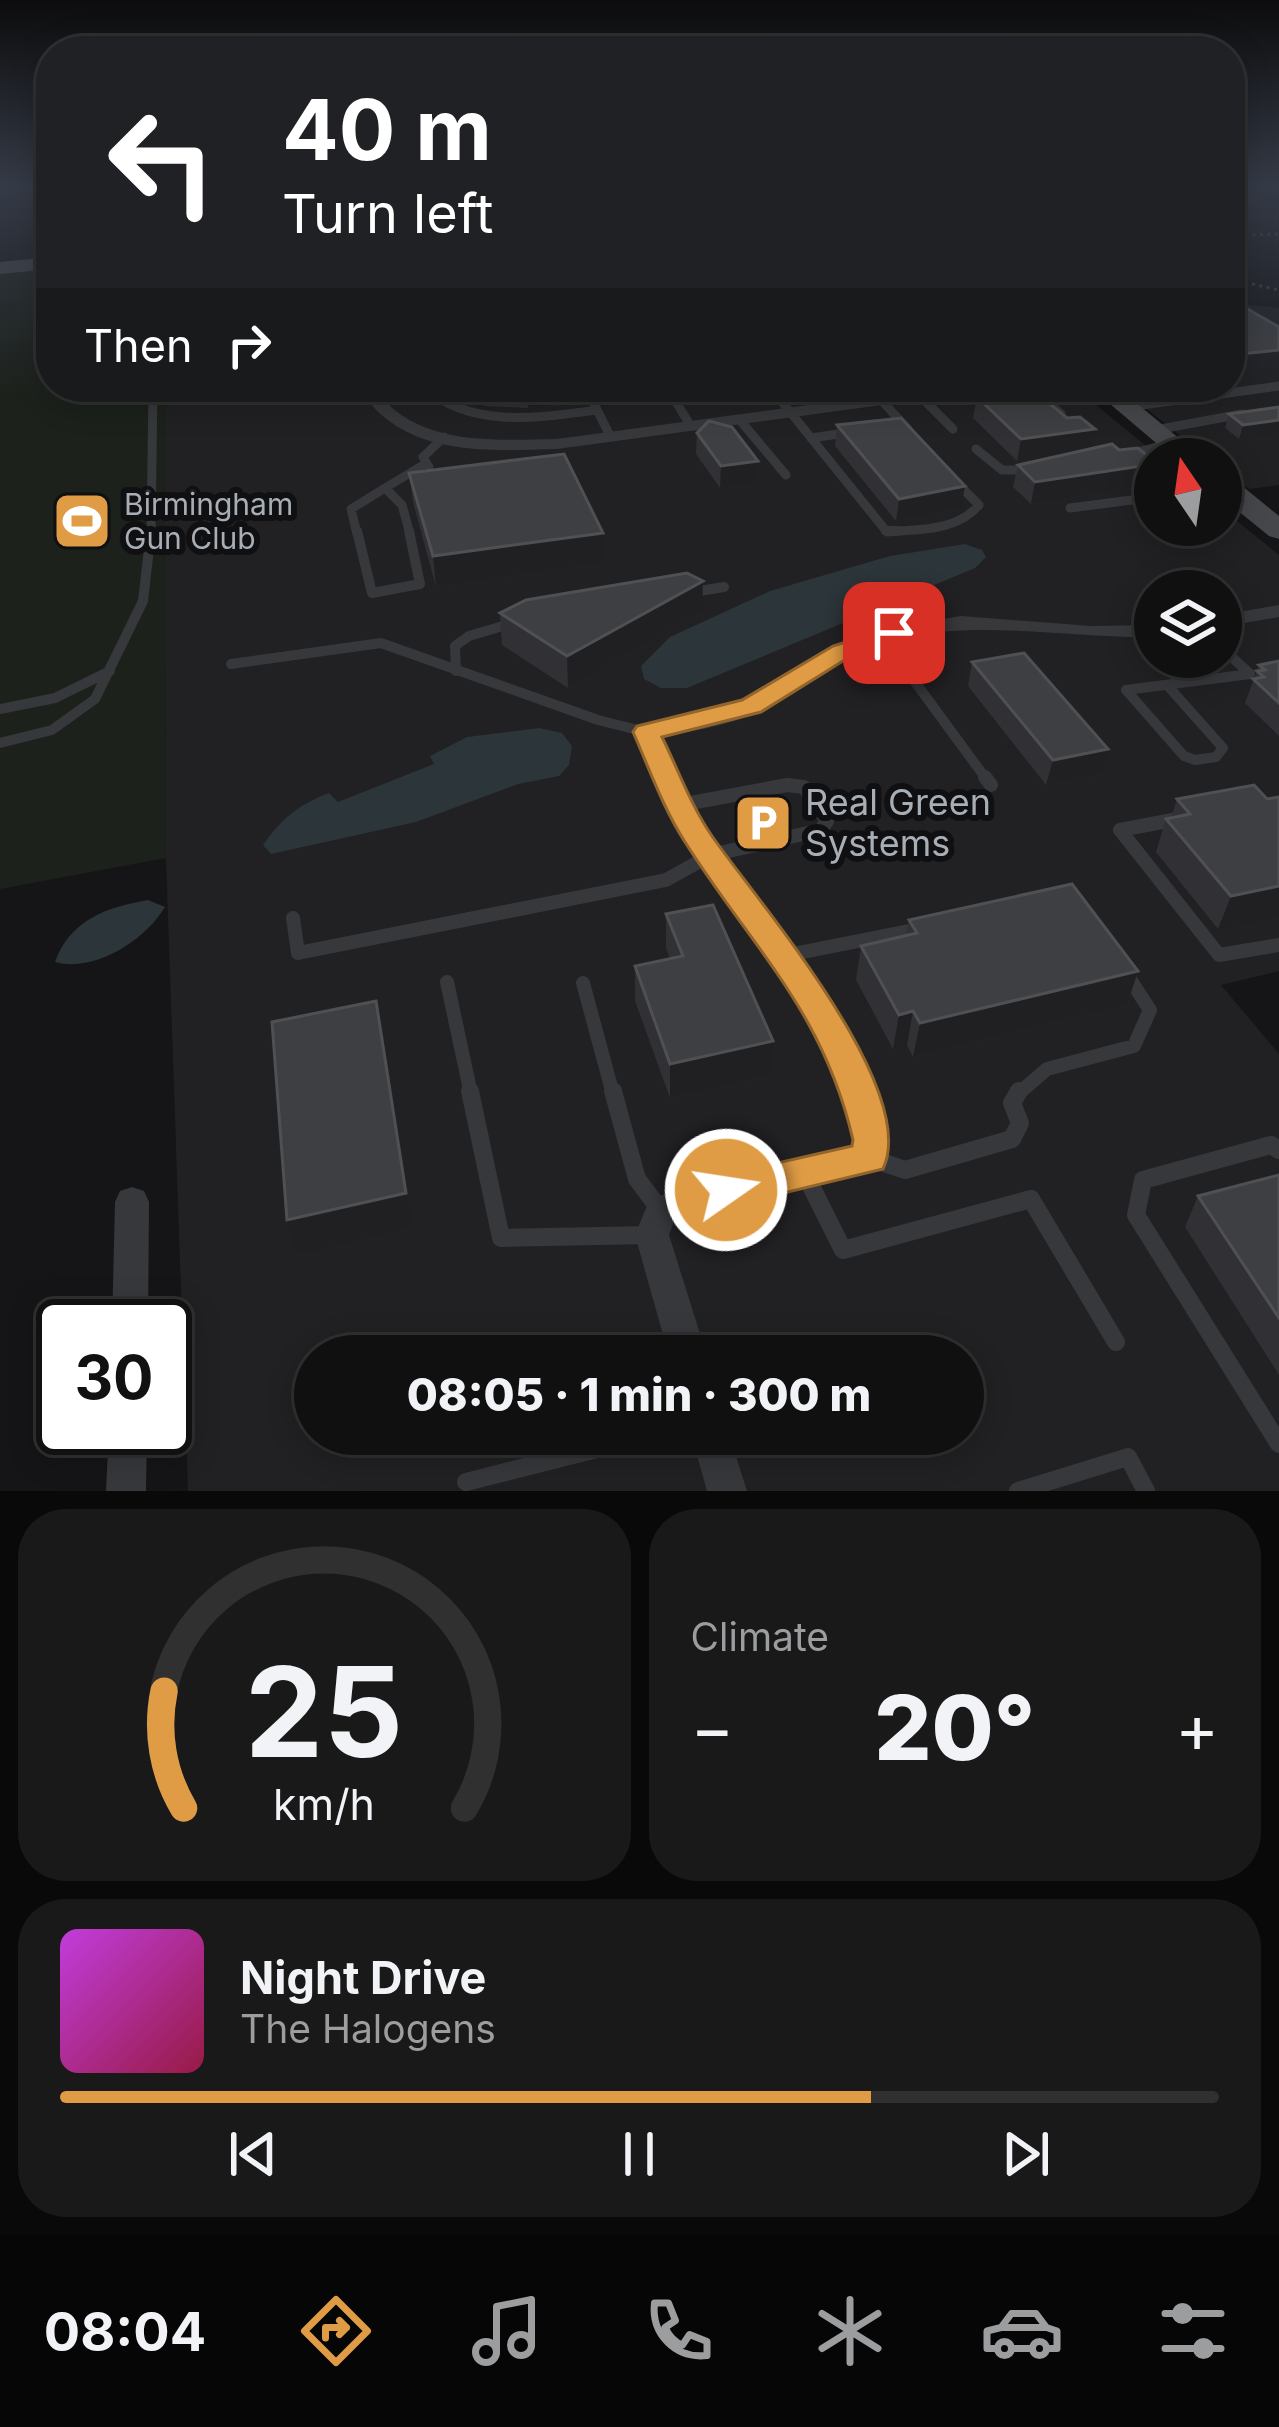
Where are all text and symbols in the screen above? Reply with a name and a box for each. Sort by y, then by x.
text: 40 m [282,79,492,180]
icon: left [84,84,240,240]
text: Turn left [282,181,493,246]
icon: right [216,312,282,378]
text: Then [84,318,192,373]
north arrow [1134,438,1242,546]
map controls [1134,438,1242,678]
place label: Birmingham Gun Club [124,486,293,556]
sports icon: Birmingham Gun Club [51,490,113,552]
button: layers [1134,570,1242,678]
pin [843,582,945,684]
icon: arrive [861,600,927,666]
place label: Real Green Systems [805,780,991,865]
parking icon: Real Green Systems [732,792,794,854]
position arrow [663,1127,789,1253]
speed limit sign: 30 [36,1299,192,1455]
text: 08:05 · 1 min · 300 m [407,1367,871,1422]
text: Climate [691,1613,829,1660]
text: 25 [245,1636,403,1787]
text: 20° [874,1673,1035,1782]
text: − [691,1688,734,1768]
text: + [1175,1688,1219,1768]
text: km/h [273,1778,375,1830]
text: Night Drive [240,1950,486,2005]
text: The Halogens [240,2005,496,2052]
icon: previous [220,2121,286,2187]
icon: pause [606,2121,672,2187]
icon: next [993,2121,1059,2187]
icon: directions [294,2289,378,2373]
icon: music [465,2289,549,2373]
icon: phone [637,2289,721,2373]
icon: climate [808,2289,892,2373]
icon: car [980,2289,1064,2373]
icon: filters [1151,2289,1235,2373]
text: 08:04 [44,2299,206,2364]

